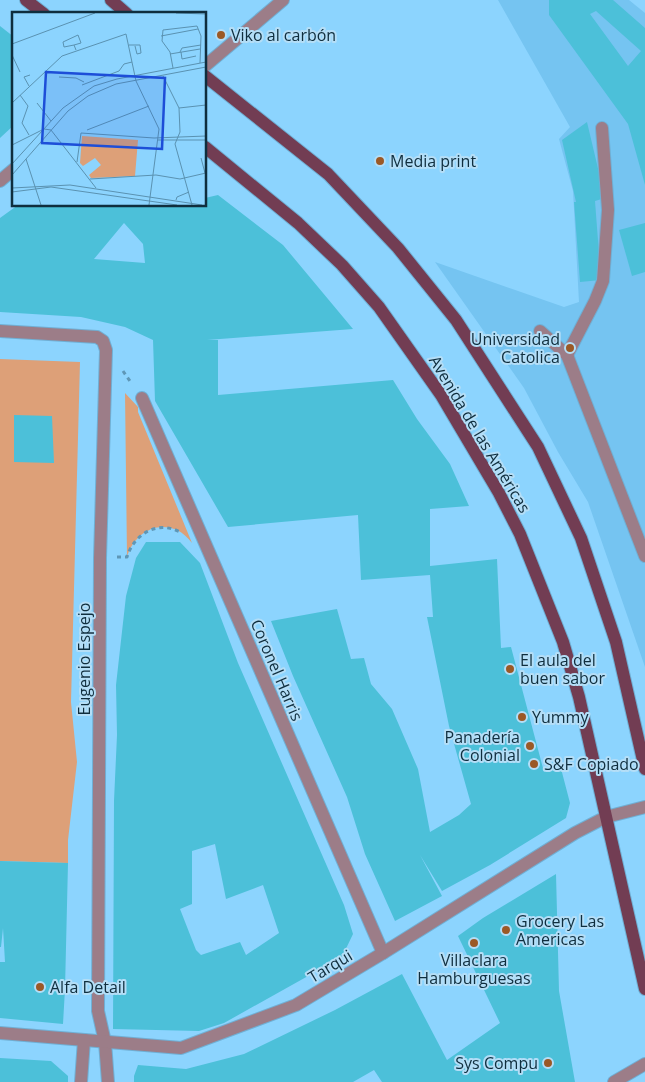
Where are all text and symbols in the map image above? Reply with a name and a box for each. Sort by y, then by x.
inset map [12,12,206,206]
place label: Viko al carbón [231,24,336,46]
marker: Viko al carbón [215,29,227,41]
place label: Media print [390,150,476,172]
marker: Media print [374,155,386,167]
place label: Universidad Catolica [471,328,560,368]
marker: Universidad Catolica [564,342,576,354]
street label: Avenida de las Américas [424,351,536,517]
street label: Eugenio Espejo [73,603,95,715]
street label: Coronel Harris [246,616,308,724]
place label: El aula del buen sabor [520,649,605,689]
marker: El aula del buen sabor [504,663,516,675]
place label: Yummy [532,706,589,728]
marker: Yummy [516,711,528,723]
place label: Panadería Colonial [445,726,520,766]
marker: Panadería Colonial [524,740,536,752]
place label: S&F Copiado [544,753,639,775]
marker: S&F Copiado [528,758,540,770]
place label: Grocery Las Americas [516,910,604,950]
marker: Grocery Las Americas [500,924,512,936]
marker: Villaclara Hamburguesas [468,937,480,949]
street label: Tarqui [304,944,356,988]
place label: Villaclara Hamburguesas [417,949,531,989]
place label: Alfa Detail [50,976,126,998]
marker: Alfa Detail [34,981,46,993]
place label: Sys Compu [455,1052,538,1074]
marker: Sys Compu [542,1057,554,1069]

